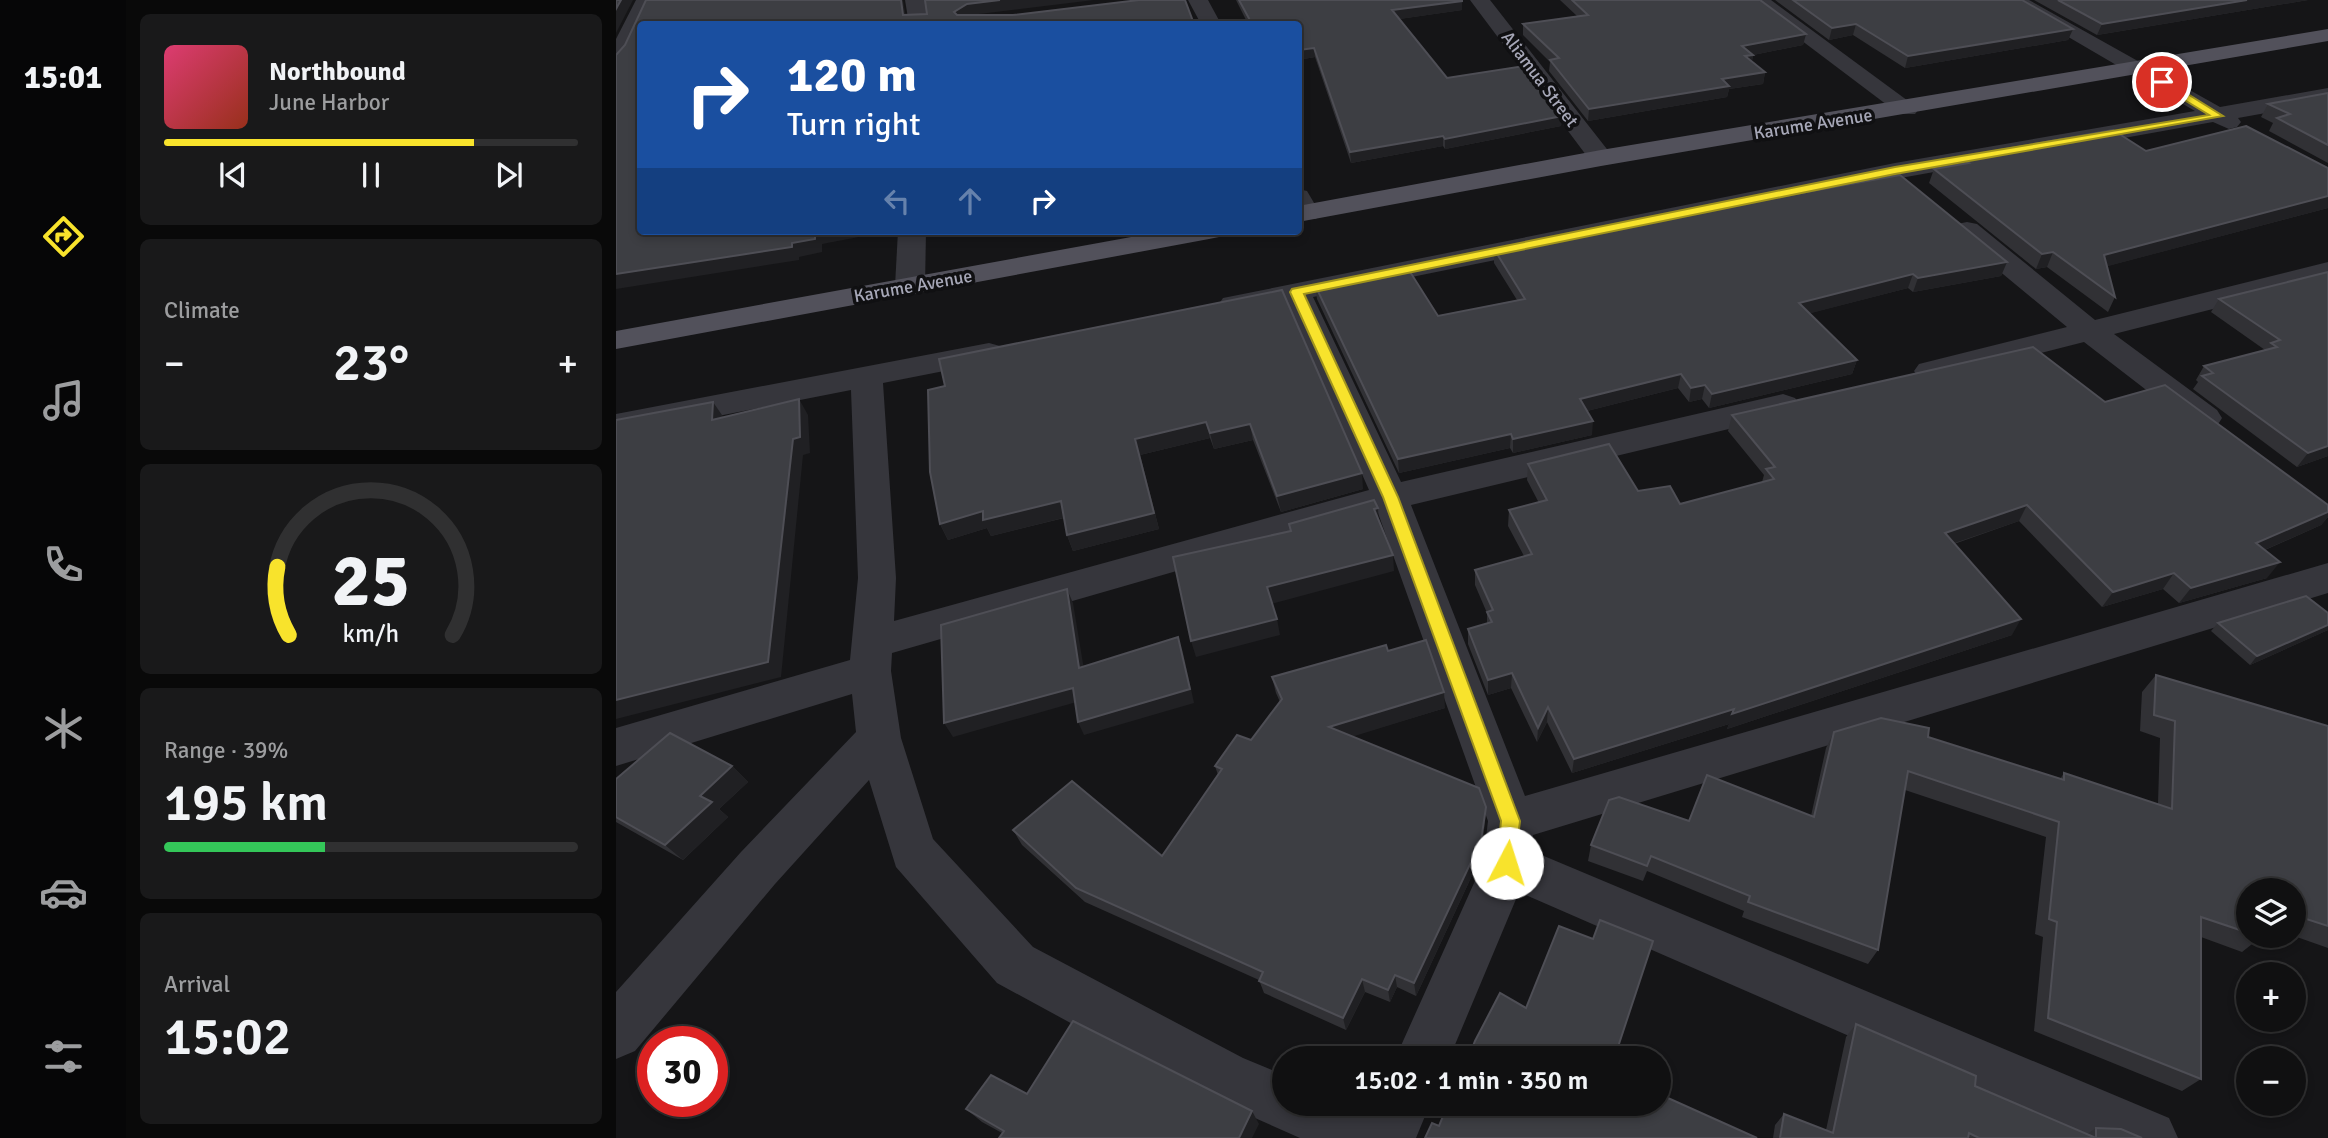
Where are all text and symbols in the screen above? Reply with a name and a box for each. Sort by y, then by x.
street label: Aliamua Street [1497,27,1583,131]
text: 120 m [787,45,917,105]
icon: right [672,49,763,140]
pin [2132,52,2192,112]
text: Northbound [269,56,406,88]
text: 15:01 [24,58,102,97]
icon: arrive [2143,63,2181,101]
text: June Harbor [269,88,389,117]
street label: Karume Avenue [1752,104,1874,144]
text: Turn right [787,105,920,144]
icon: previous [214,156,252,194]
icon: pause [352,156,390,194]
icon: next [490,156,528,194]
icon: left [878,182,916,220]
icon: ahead [951,182,989,220]
icon: right [1024,182,1062,220]
icon: directions [39,212,88,261]
street label: Karume Avenue [852,265,974,307]
text: Climate [164,296,240,325]
text: 23° [333,331,409,395]
text: − [164,340,185,387]
text: + [557,340,578,387]
icon: music [39,376,88,425]
text: 25 [332,537,410,626]
icon: phone [39,540,88,589]
text: km/h [343,618,399,649]
icon: climate [39,704,88,753]
text: Range · 39% [164,736,288,765]
text: 195 km [164,771,328,835]
position arrow [1470,826,1544,900]
icon: car [39,868,88,917]
map controls [2236,878,2306,1116]
button: layers [2236,878,2306,948]
button: + [2236,962,2306,1032]
text: Arrival [164,970,230,999]
text: 15:02 [164,1005,291,1069]
speed limit sign: 30 [637,1026,728,1117]
icon: filters [39,1032,88,1081]
button: − [2236,1046,2306,1116]
text: 15:02 · 1 min · 350 m [1355,1065,1588,1097]

